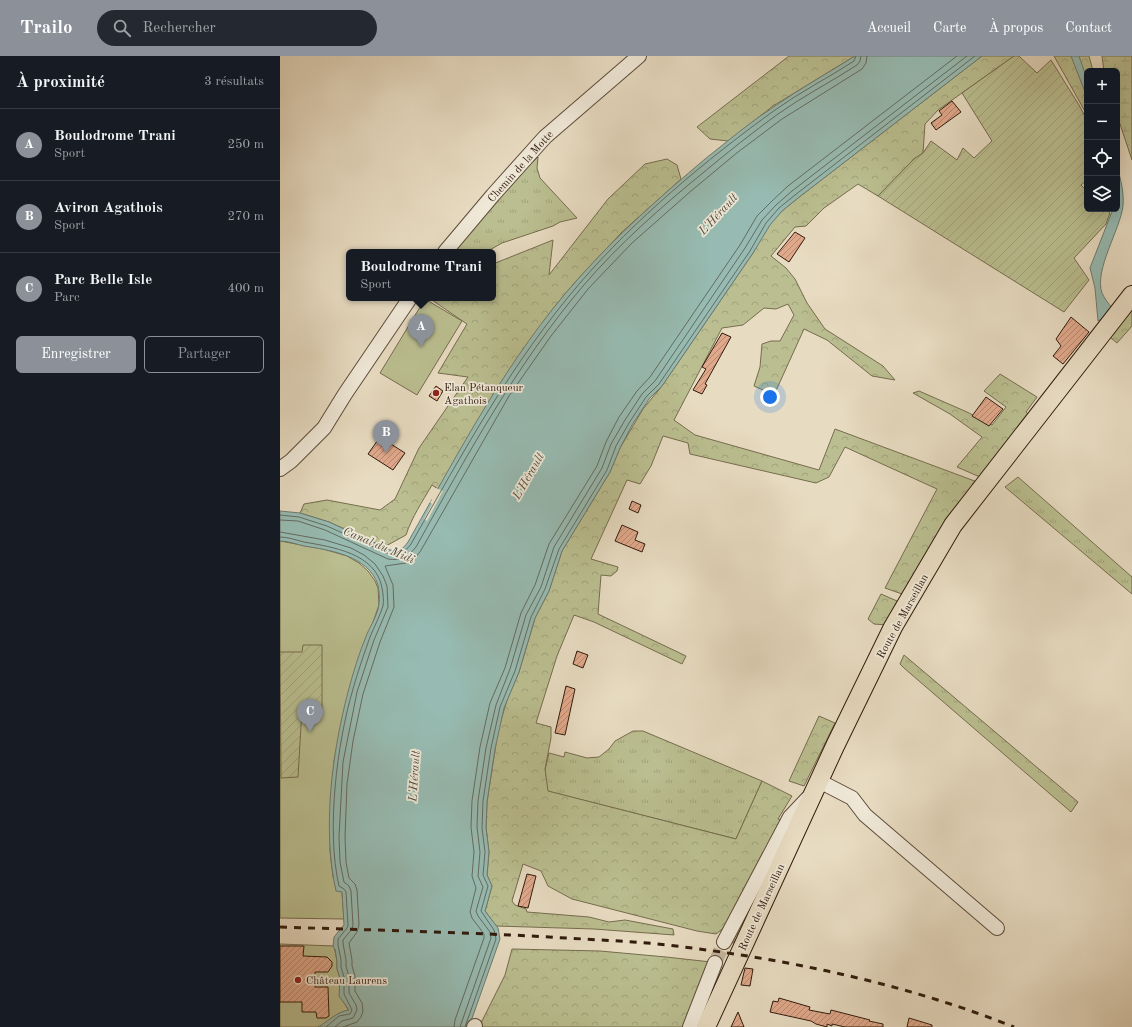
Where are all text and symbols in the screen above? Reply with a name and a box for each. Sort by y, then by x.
search box [97,10,377,46]
icon: search [111,17,133,39]
text: Trailo [20,19,73,38]
text: Rechercher [143,21,216,36]
text: Accueil [867,21,911,35]
text: Carte [933,21,966,35]
text: À propos [988,21,1043,35]
text: Contact [1065,21,1112,35]
map controls [1084,68,1120,212]
button: + [1084,68,1120,104]
text: À proximité [16,74,105,91]
text: 3 résultats [204,75,264,88]
button: − [1084,104,1120,140]
text: Boulodrome Trani [54,129,176,144]
street label: Chemin de la Motte [486,129,556,205]
text: A [24,138,34,151]
text: 250 m [227,138,264,151]
button: locate [1084,140,1120,176]
text: Sport [54,147,85,160]
button: layers [1084,176,1120,212]
water label: L'Hérault [696,192,741,238]
text: Aviron Agathois [54,201,163,216]
text: B [24,210,34,223]
text: 270 m [227,210,264,223]
text: Sport [54,219,85,232]
popup [346,249,496,301]
text: Boulodrome Trani [360,260,482,275]
text: Parc Belle Isle [54,273,152,288]
text: Sport [360,278,391,291]
text: C [25,282,33,295]
text: 400 m [227,282,264,295]
text: Parc [54,291,80,304]
pin: A [408,314,434,347]
button: Enregistrer [16,336,136,373]
button: Partager [144,336,264,373]
place label: Elan Pétanqueur Agathois [444,383,524,407]
your location [760,387,780,407]
marker: Elan Pétanqueur Agathois [431,388,441,398]
pin: B [373,420,399,453]
water label: L'Hérault [510,451,547,503]
water label: Canal du Midi [341,525,416,566]
street label: Route de Marseillan [876,573,931,661]
pin: C [297,699,323,732]
water label: L'Hérault [407,750,423,803]
street label: Route de Marseillan [737,862,787,953]
marker: Château Laurens [293,975,303,985]
place label: Château Laurens [306,976,387,987]

